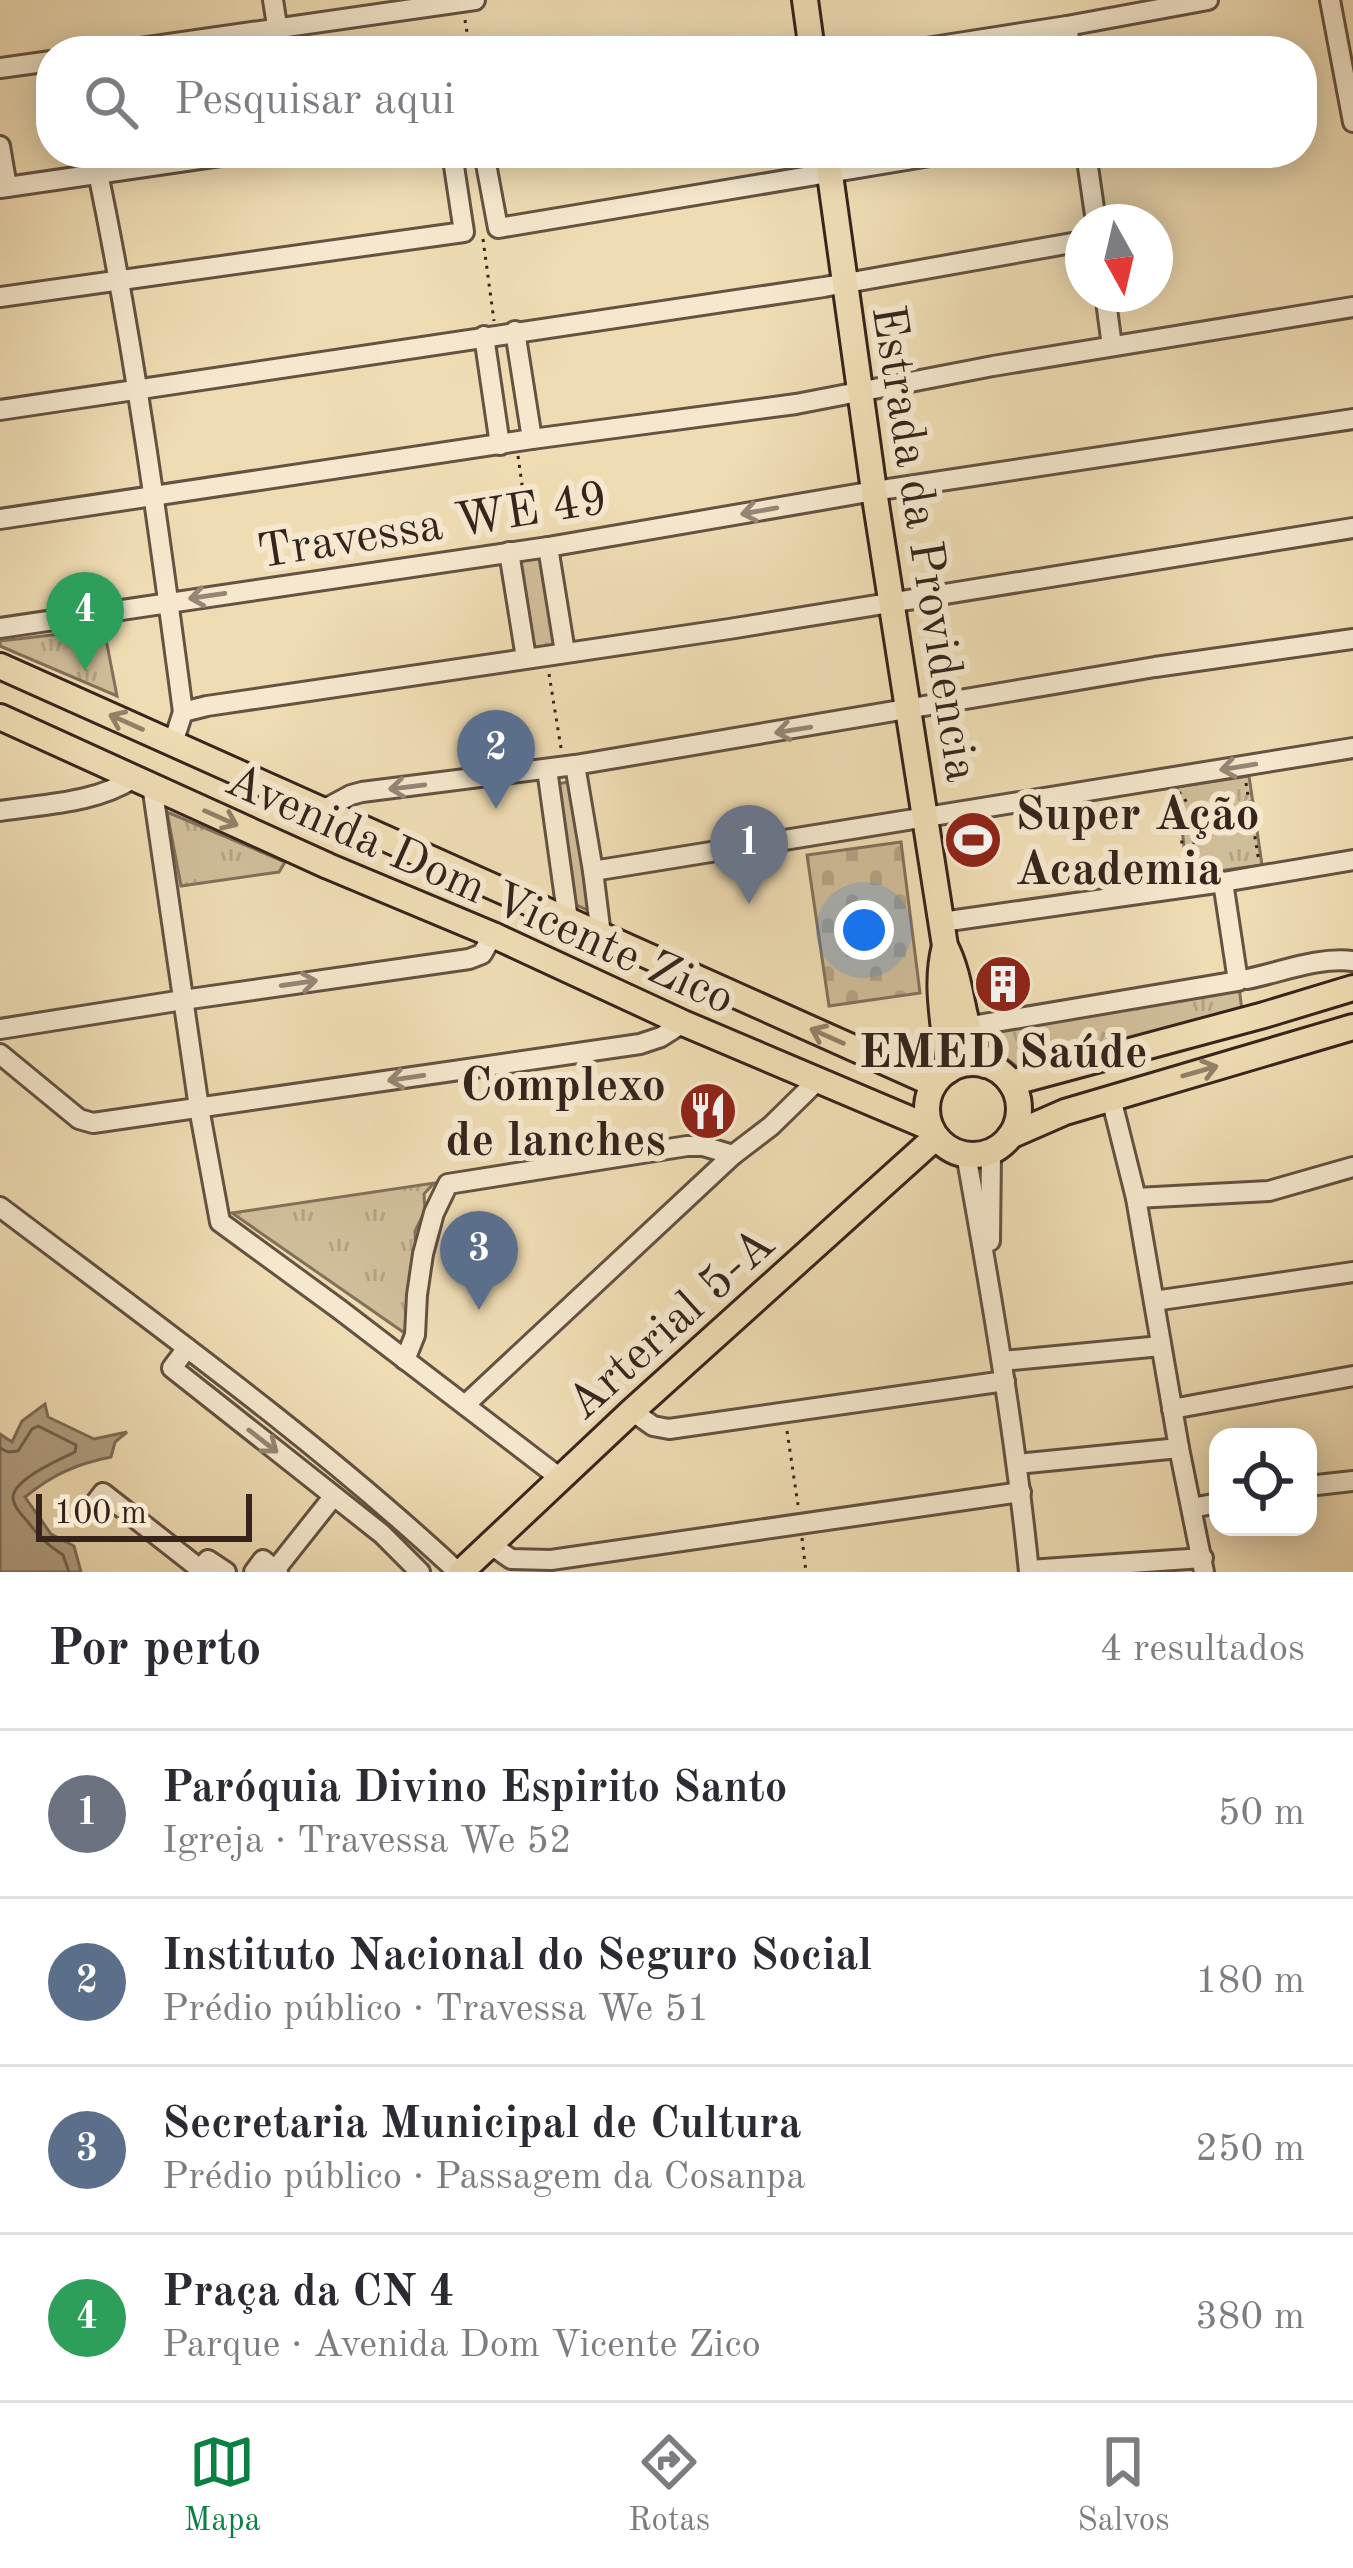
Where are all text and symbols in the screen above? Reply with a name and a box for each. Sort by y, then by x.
search box [36,36,1317,168]
icon: search [78,69,144,135]
text: Pesquisar aqui [174,79,455,124]
north arrow [1065,204,1173,312]
street label: Estrada da Providencia [862,302,984,785]
street label: Travessa WE 49 [254,476,611,578]
one-way arrow [740,500,779,523]
pin: 4 [46,572,124,671]
one-way arrow [189,585,228,608]
one-way arrow [109,710,145,732]
pin: 2 [457,710,535,809]
one-way arrow [775,719,814,742]
one-way arrow [1219,756,1258,779]
street label: Avenida Dom Vicente Zico [218,757,741,1025]
one-way arrow [389,776,428,798]
place label: Super Ação Academia [1015,792,1260,895]
pin: 1 [710,805,788,904]
one-way arrow [202,808,238,830]
sports icon: Super Ação Academia [942,809,1004,871]
your location [834,900,894,960]
building icon: EMED Saúde [972,953,1034,1015]
one-way arrow [278,971,317,994]
one-way arrow [810,1024,846,1046]
place label: EMED Saúde [858,1030,1148,1078]
one-way arrow [1180,1059,1218,1081]
place label: Complexo de lanches [446,1063,666,1166]
one-way arrow [387,1067,426,1090]
restaurant icon: Complexo de lanches [677,1080,739,1142]
pin: 3 [440,1211,518,1310]
street label: Arterial 5-A [559,1220,784,1430]
one-way arrow [247,1427,279,1454]
map controls [1209,1428,1317,1536]
button: locate [1209,1428,1317,1536]
scale bar [36,1488,252,1541]
text: 100 m [54,1498,147,1531]
text: Por perto [48,1625,262,1676]
text: 4 resultados [1100,1630,1305,1669]
text: Paróquia Divino Espirito Santo [162,1767,788,1812]
text: 1 [76,1794,98,1833]
text: 50 m [1218,1794,1305,1833]
text: Igreja · Travessa We 52 [162,1822,572,1861]
text: Instituto Nacional do Seguro Social [162,1935,872,1980]
text: 2 [76,1962,98,2001]
text: 180 m [1195,1962,1305,2001]
text: Prédio público · Travessa We 51 [162,1990,709,2029]
text: Secretaria Municipal de Cultura [162,2103,802,2148]
text: 3 [76,2130,98,2169]
text: 250 m [1195,2130,1305,2169]
text: Prédio público · Passagem da Cosanpa [162,2158,806,2197]
text: Praça da CN 4 [162,2271,455,2316]
text: 4 [76,2298,98,2337]
text: 380 m [1195,2298,1305,2337]
text: Parque · Avenida Dom Vicente Zico [162,2326,761,2365]
tab: Mapa [184,2429,261,2542]
tab: Rotas [628,2429,710,2542]
tab: Salvos [1077,2429,1169,2542]

